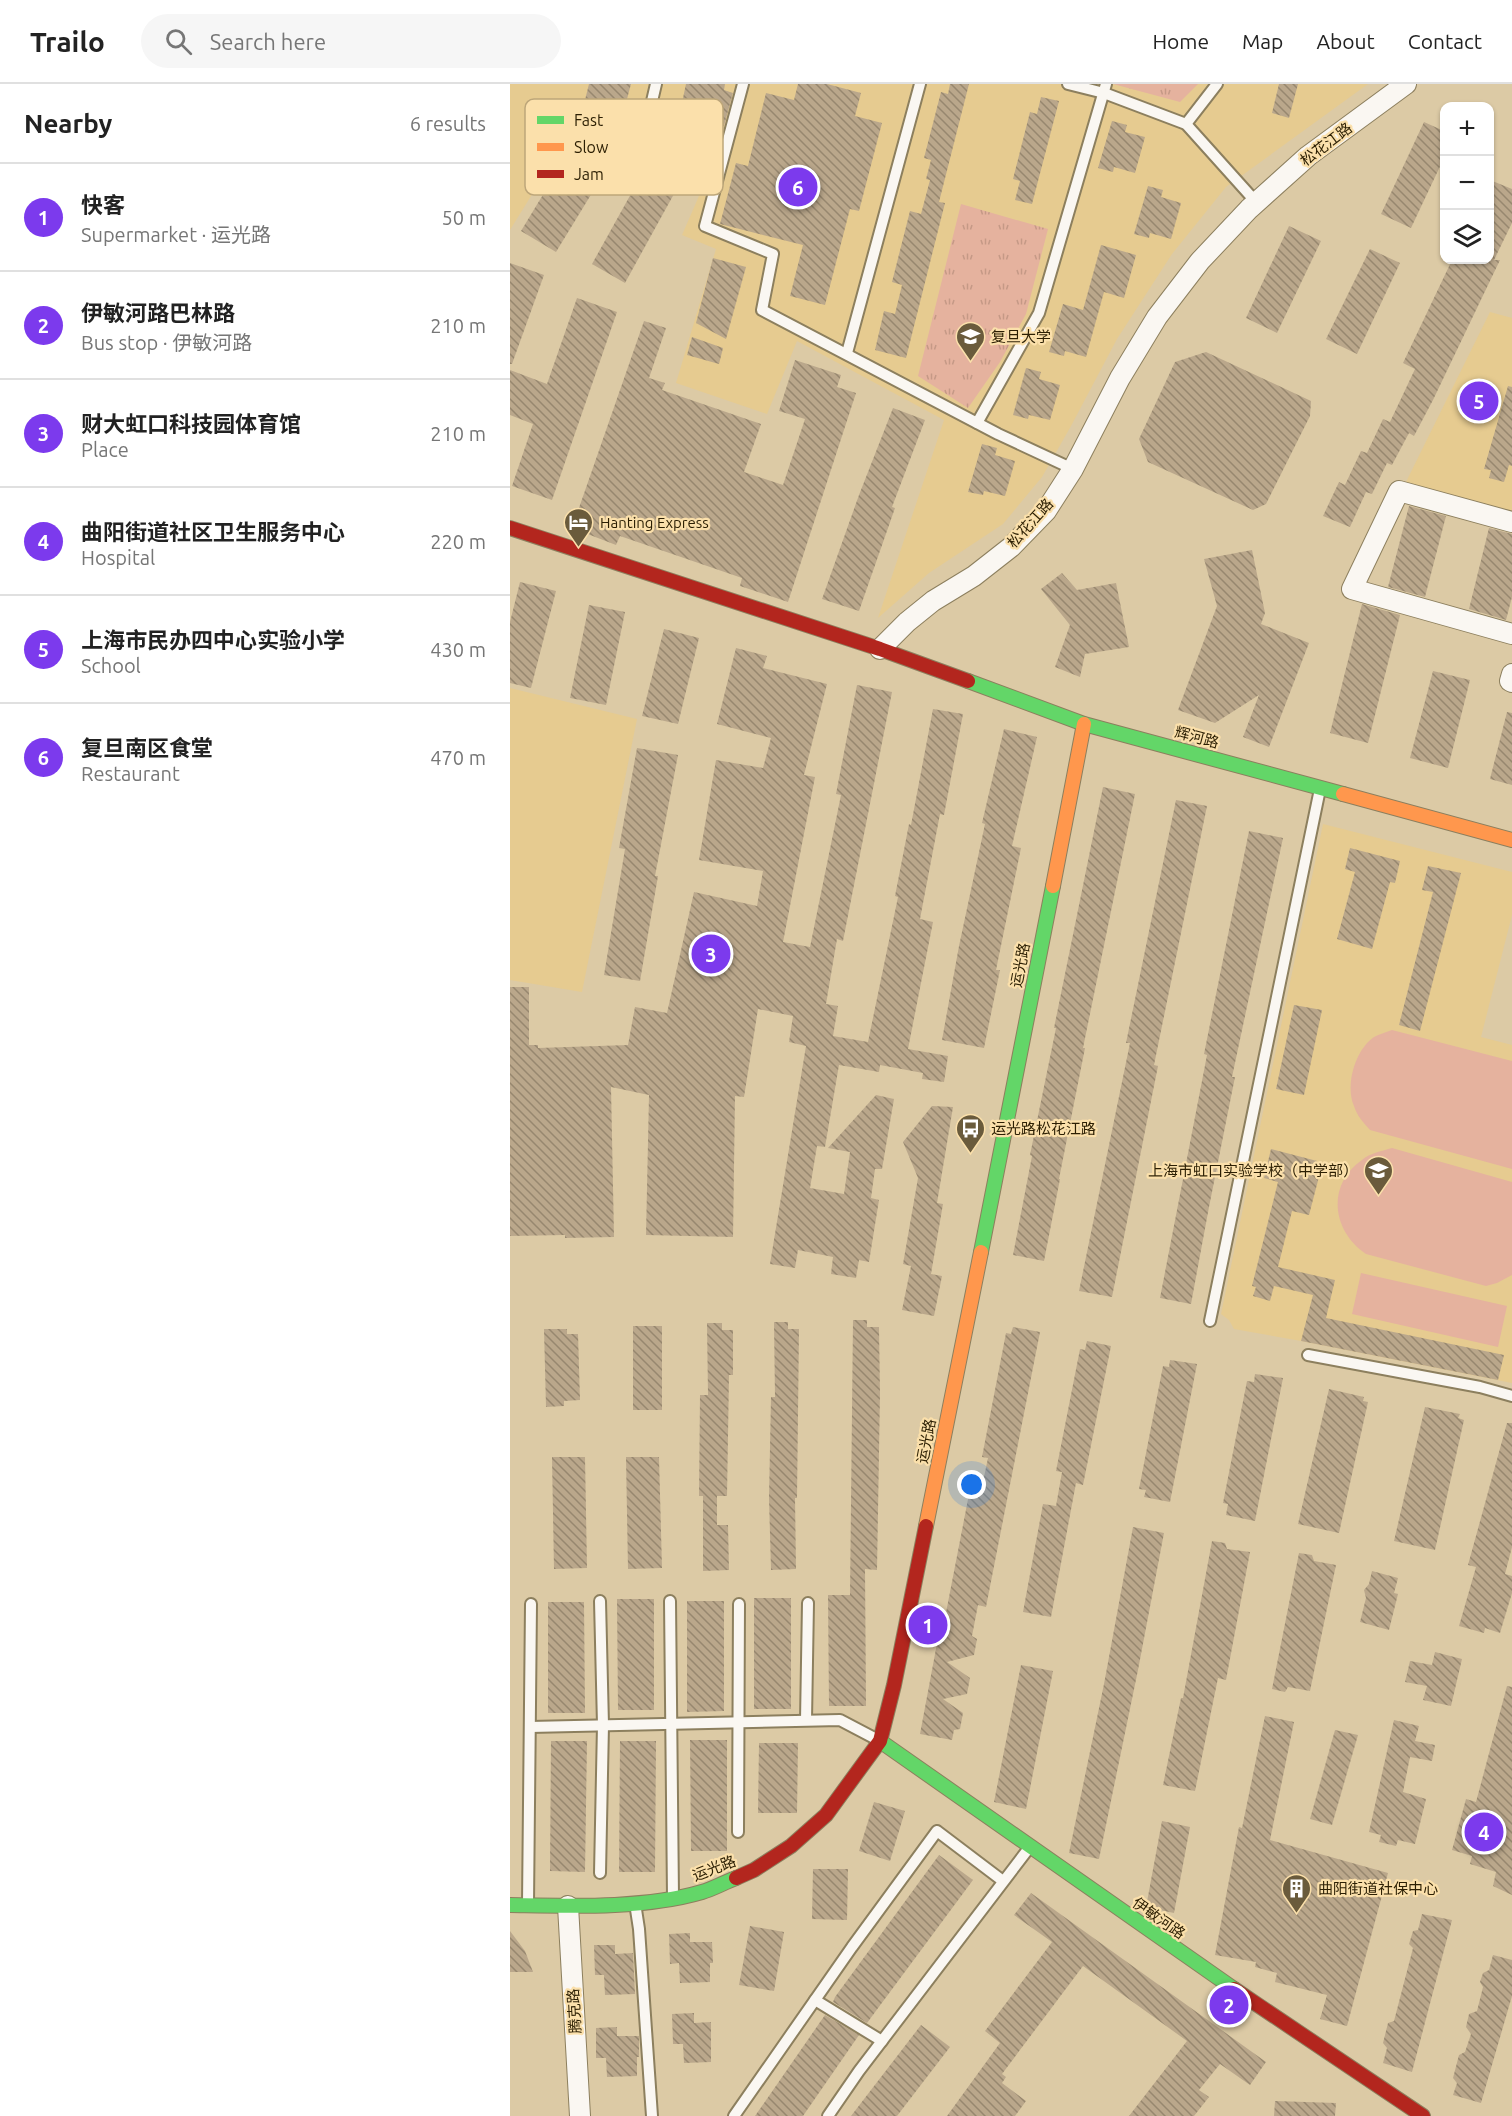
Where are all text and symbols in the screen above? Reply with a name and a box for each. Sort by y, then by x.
search box [141,14,561,68]
icon: search [162,25,195,58]
text: Trailo [30,26,105,57]
text: Search here [210,29,326,54]
text: Home [1152,29,1209,53]
text: Map [1242,29,1283,53]
text: About [1316,29,1375,53]
text: Contact [1408,29,1482,53]
legend [525,99,723,195]
map controls [1440,102,1494,264]
button: + [1440,102,1494,156]
text: Nearby [24,109,112,138]
text: Fast [574,111,604,129]
text: 6 results [410,112,486,135]
street label: 松花江路 [1297,119,1355,169]
text: Slow [574,138,609,156]
button: − [1440,156,1494,210]
pin: 6 [778,164,818,210]
text: Jam [574,165,604,183]
text: 快客 [81,192,125,217]
text: 1 [38,206,49,229]
text: 50 m [442,206,486,229]
button: layers [1440,210,1494,264]
text: Supermarket · 运光路 [81,223,271,246]
text: 伊敏河路巴林路 [81,300,235,325]
text: 2 [38,314,49,337]
text: 210 m [430,314,486,337]
school or university icon: 复旦大学 [954,320,986,362]
place label: 复旦大学 [991,328,1051,345]
text: Bus stop · 伊敏河路 [81,331,252,354]
pin: 5 [1460,378,1498,424]
text: 财大虹口科技园体育馆 [81,411,301,436]
text: 3 [38,422,49,445]
text: 210 m [430,422,486,445]
text: Place [81,438,129,461]
street label: 松花江路 [1004,495,1056,551]
hotel icon: Hanting Express [563,506,595,548]
place label: Hanting Express [600,514,709,531]
text: 曲阳街道社区卫生服务中心 [81,519,345,544]
text: 4 [38,530,49,553]
text: 220 m [430,530,486,553]
text: Hospital [81,546,155,569]
text: 上海市民办四中心实验小学 [81,627,345,652]
text: 5 [38,638,49,661]
text: 430 m [430,638,486,661]
text: School [81,654,141,677]
street label: 辉河路 [1173,723,1221,751]
text: 复旦南区食堂 [81,735,213,760]
text: 6 [38,746,49,769]
text: 470 m [430,746,486,769]
text: Restaurant [81,762,180,785]
pin: 3 [692,932,730,976]
street label: 运光路 [1007,941,1033,989]
bus stop icon: 运光路松花江路 [954,1112,986,1154]
place label: 运光路松花江路 [991,1120,1096,1137]
school or university icon: 上海市虹口实验学校（中学部） [1363,1154,1395,1196]
place label: 上海市虹口实验学校（中学部） [1148,1162,1358,1179]
street label: 运光路 [913,1417,939,1465]
your location [957,1470,986,1499]
pin: 1 [908,1602,948,1648]
pin: 4 [1464,1810,1504,1854]
street label: 运光路 [690,1852,738,1884]
building icon: 曲阳街道社保中心 [1281,1872,1313,1914]
place label: 曲阳街道社保中心 [1318,1880,1438,1897]
street label: 伊敏河路 [1130,1894,1188,1942]
pin: 2 [1210,1982,1248,2028]
street label: 腾克路 [564,1988,584,2034]

